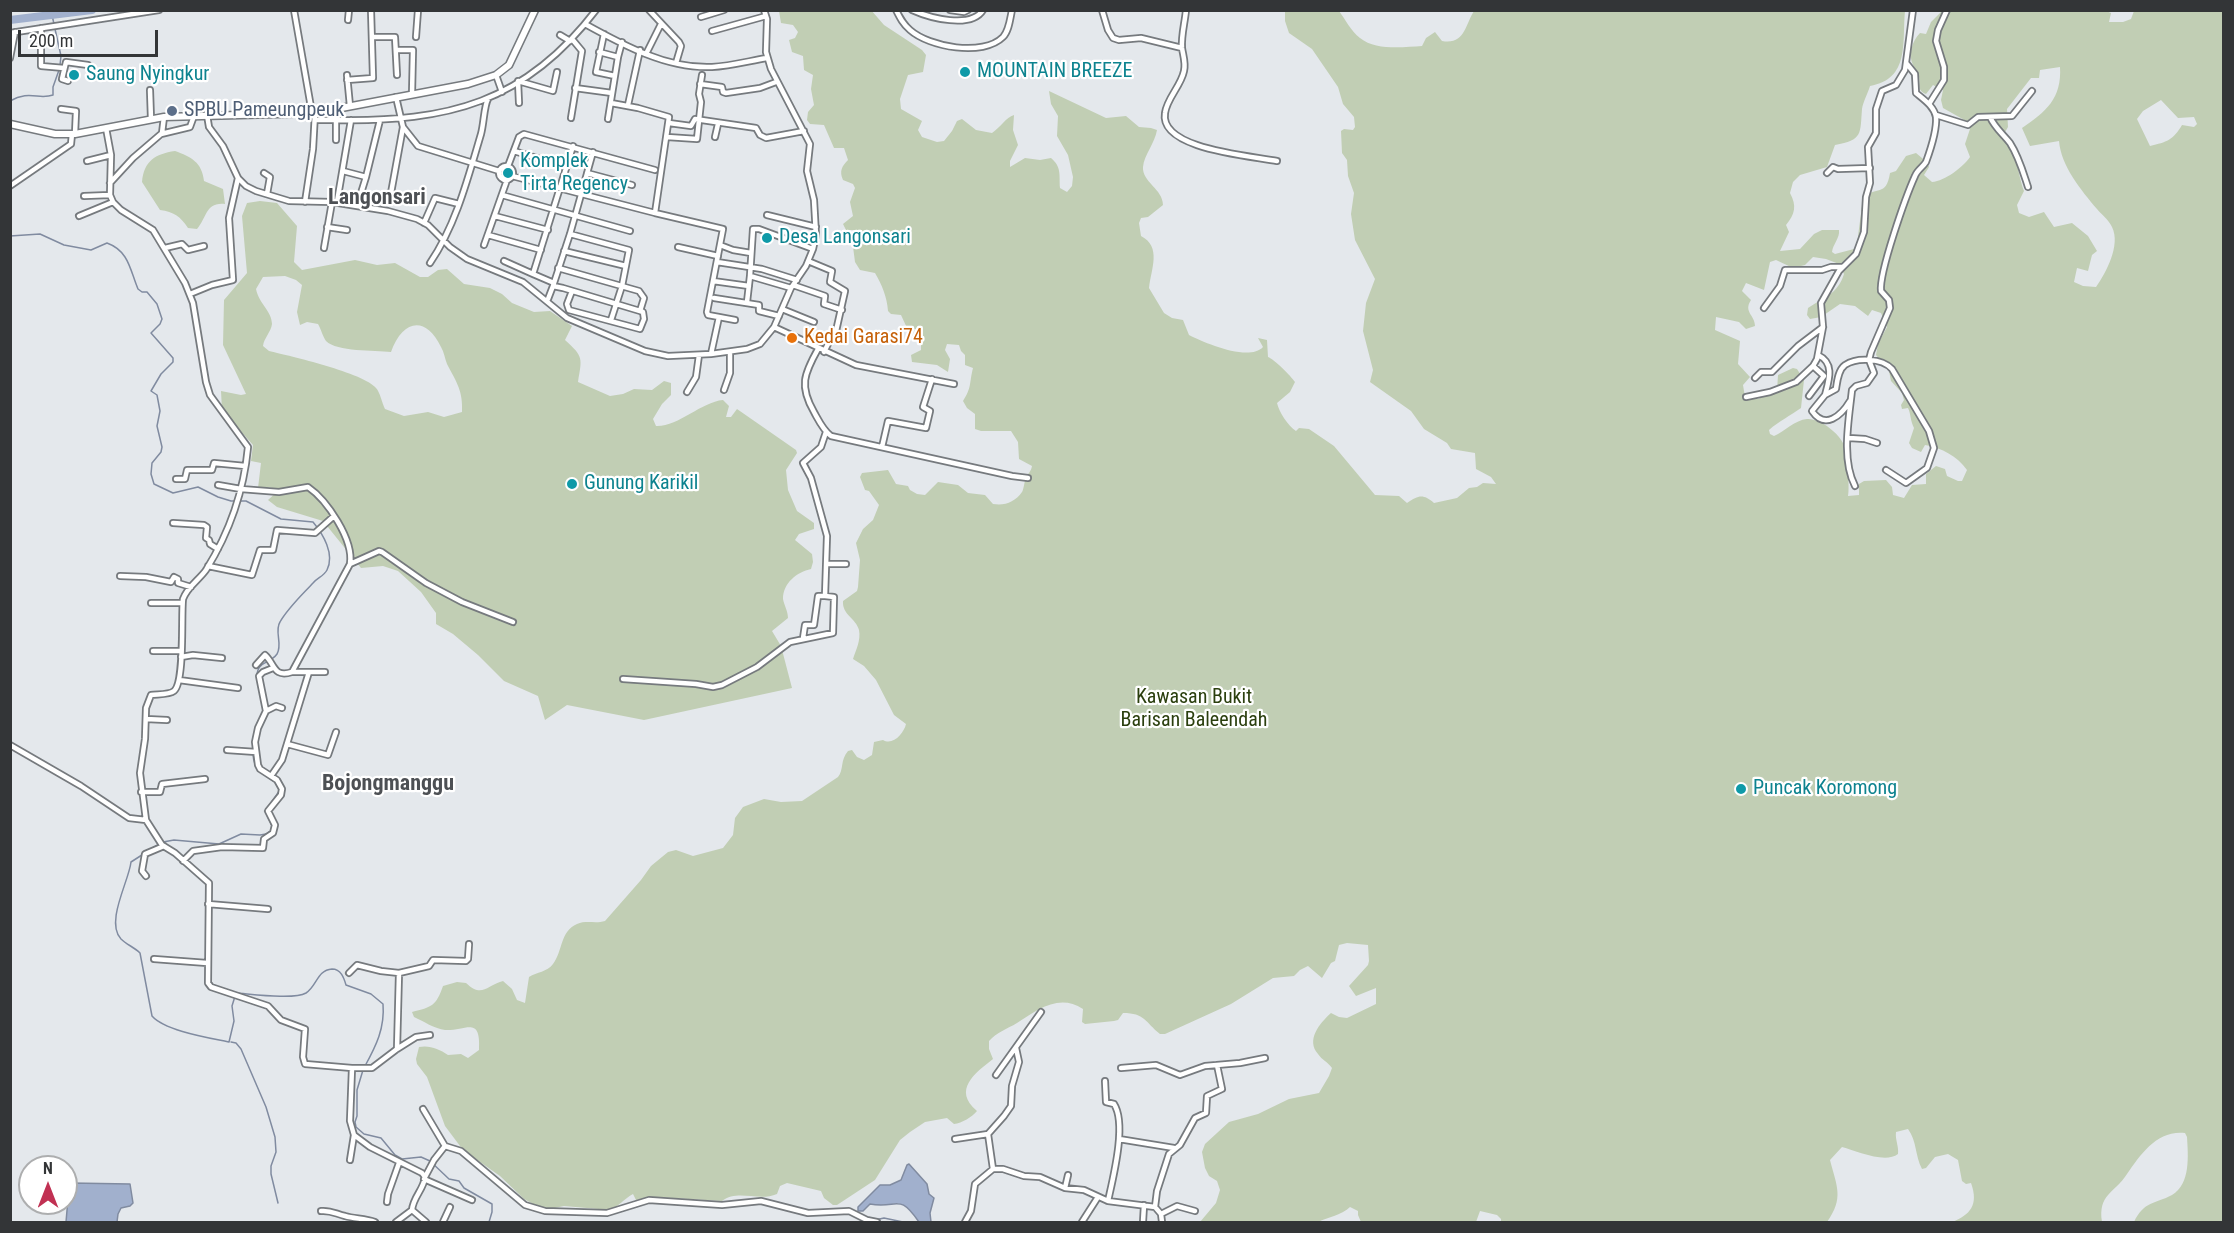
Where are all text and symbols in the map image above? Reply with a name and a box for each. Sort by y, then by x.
scale bar [21,18,160,56]
text: 200 m [29,30,73,51]
place label: MOUNTAIN BREEZE [977,60,1132,84]
place label: Saung Nyingkur [86,63,209,87]
marker: MOUNTAIN BREEZE [958,65,972,79]
marker: Saung Nyingkur [67,68,81,82]
place label: SPBU Pameungpeuk [184,99,344,123]
marker: SPBU Pameungpeuk [165,104,179,118]
place label: Komplek Tirta Regency [520,150,628,197]
marker: Komplek Tirta Regency [501,166,515,180]
district label: Langonsari [328,185,426,211]
place label: Desa Langonsari [779,226,911,250]
marker: Desa Langonsari [760,231,774,245]
place label: Kedai Garasi74 [804,326,923,350]
marker: Kedai Garasi74 [785,331,799,345]
place label: Gunung Karikil [584,472,698,496]
marker: Gunung Karikil [565,477,579,491]
park label: Kawasan Bukit Barisan Baleendah [1121,686,1267,733]
district label: Bojongmanggu [322,771,454,797]
place label: Puncak Koromong [1753,777,1897,801]
marker: Puncak Koromong [1734,782,1748,796]
north arrow [18,1155,78,1215]
text: N [43,1159,53,1178]

